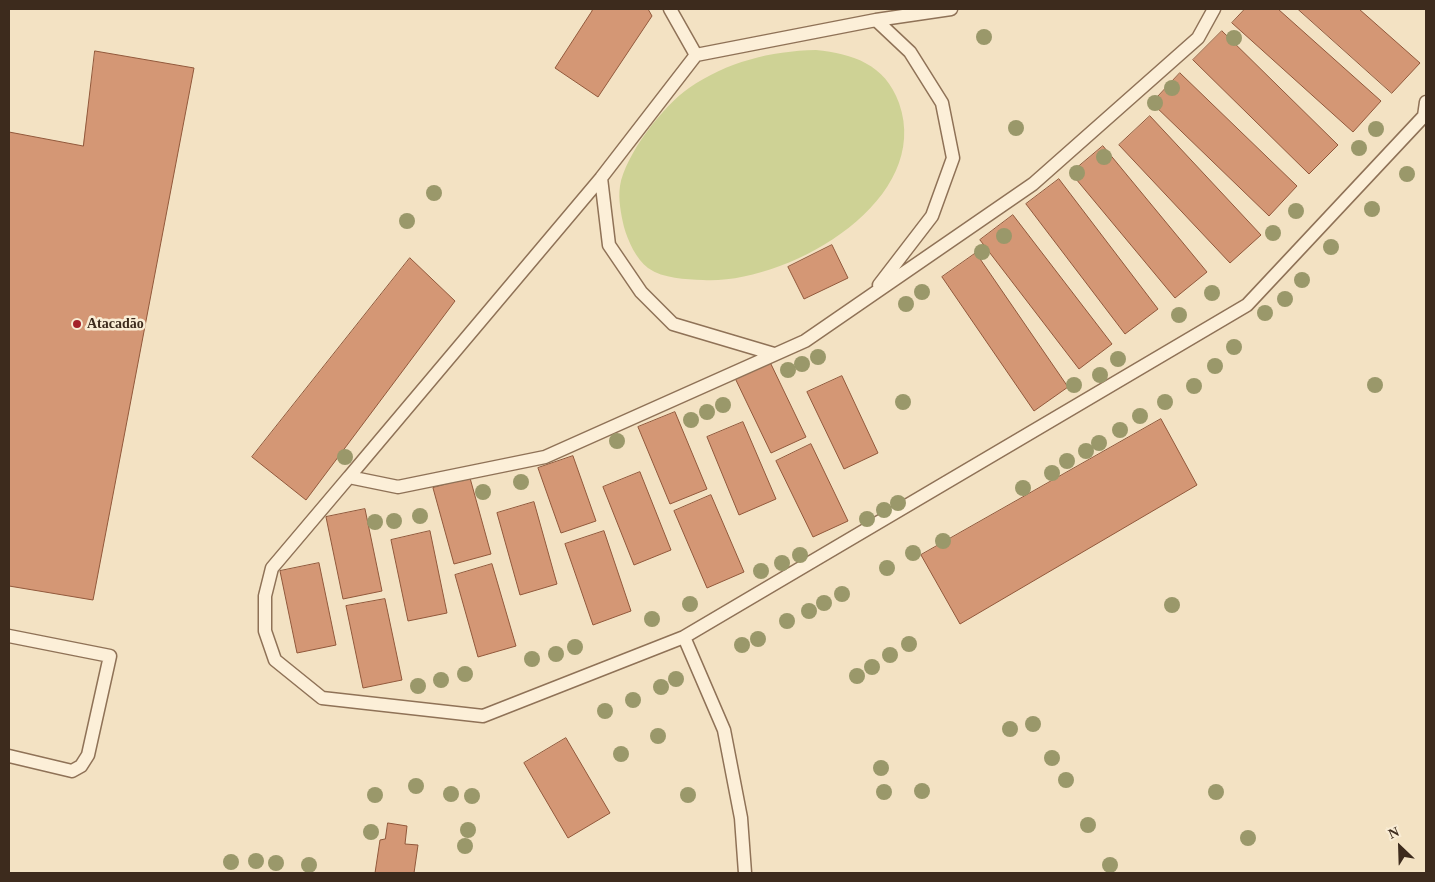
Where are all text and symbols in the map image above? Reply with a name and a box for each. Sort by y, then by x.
place label: Atacadão [87,316,144,332]
marker: Atacadão [71,318,83,330]
north arrow [1375,822,1425,872]
text: N [1386,824,1401,842]

